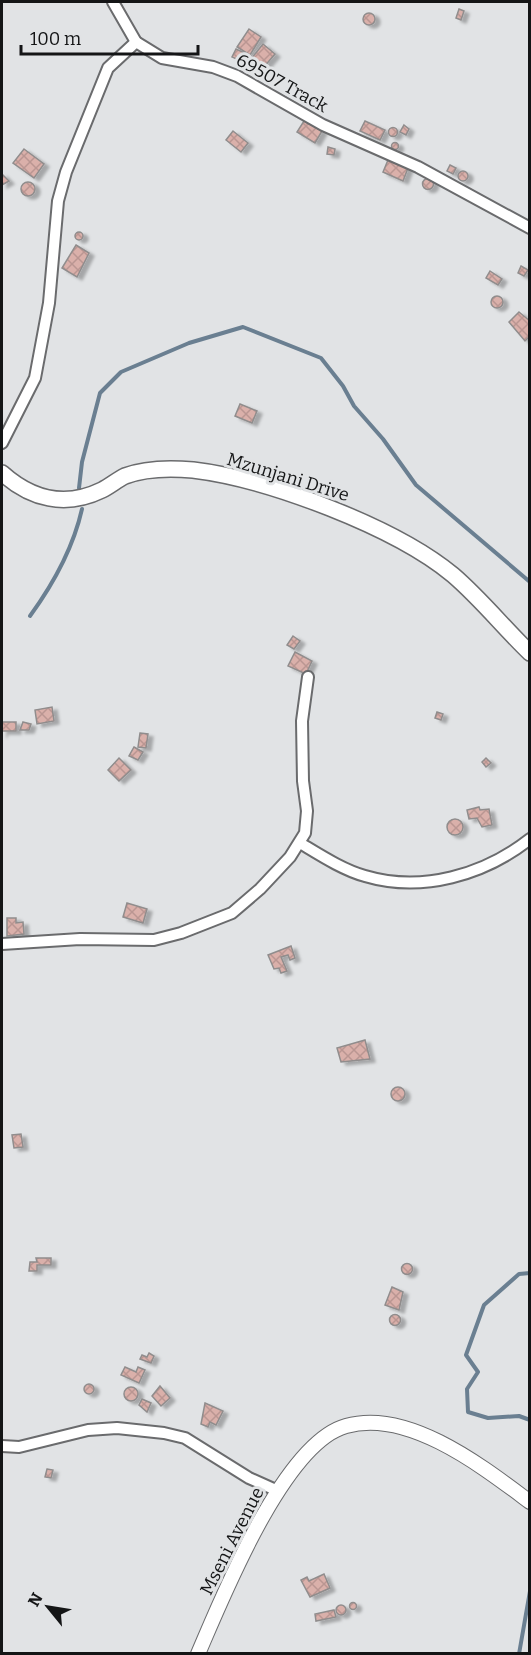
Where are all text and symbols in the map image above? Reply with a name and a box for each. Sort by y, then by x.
scale bar [21,18,198,56]
text: 100 m [30,28,81,50]
street label: 69507 Track [232,49,332,118]
street label: Mzunjani Drive [224,448,352,506]
street label: Mseni Avenue [195,1484,269,1598]
north arrow [18,1577,78,1637]
text: N [24,1590,47,1610]

